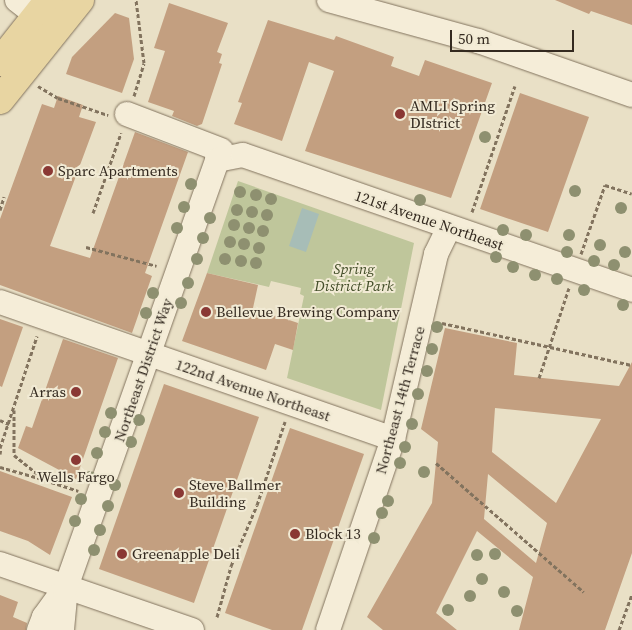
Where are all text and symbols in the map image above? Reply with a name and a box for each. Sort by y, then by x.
scale bar [452,20,576,52]
text: 50 m [458,28,490,49]
place label: AMLI Spring DIstrict [410,96,495,131]
marker: AMLI Spring DIstrict [394,108,406,120]
place label: Sparc Apartments [58,162,178,180]
marker: Sparc Apartments [42,165,54,177]
street label: 121st Avenue Northeast [352,186,506,254]
park label: Spring District Park [314,259,394,294]
street label: Northeast District Way [110,296,176,444]
place label: Bellevue Brewing Company [216,303,400,321]
marker: Bellevue Brewing Company [200,306,212,318]
street label: Northeast 14th Terrace [372,324,428,476]
street label: 122nd Avenue Northeast [173,355,333,425]
place label: Arras [29,383,66,401]
marker: Arras [70,386,82,398]
marker: Wells Fargo [70,454,82,466]
place label: Wells Fargo [37,468,115,486]
place label: Steve Ballmer Building [189,475,281,510]
marker: Steve Ballmer Building [173,487,185,499]
place label: Block 13 [305,525,361,543]
marker: Block 13 [289,528,301,540]
place label: Greenapple Deli [132,545,240,563]
marker: Greenapple Deli [116,548,128,560]

